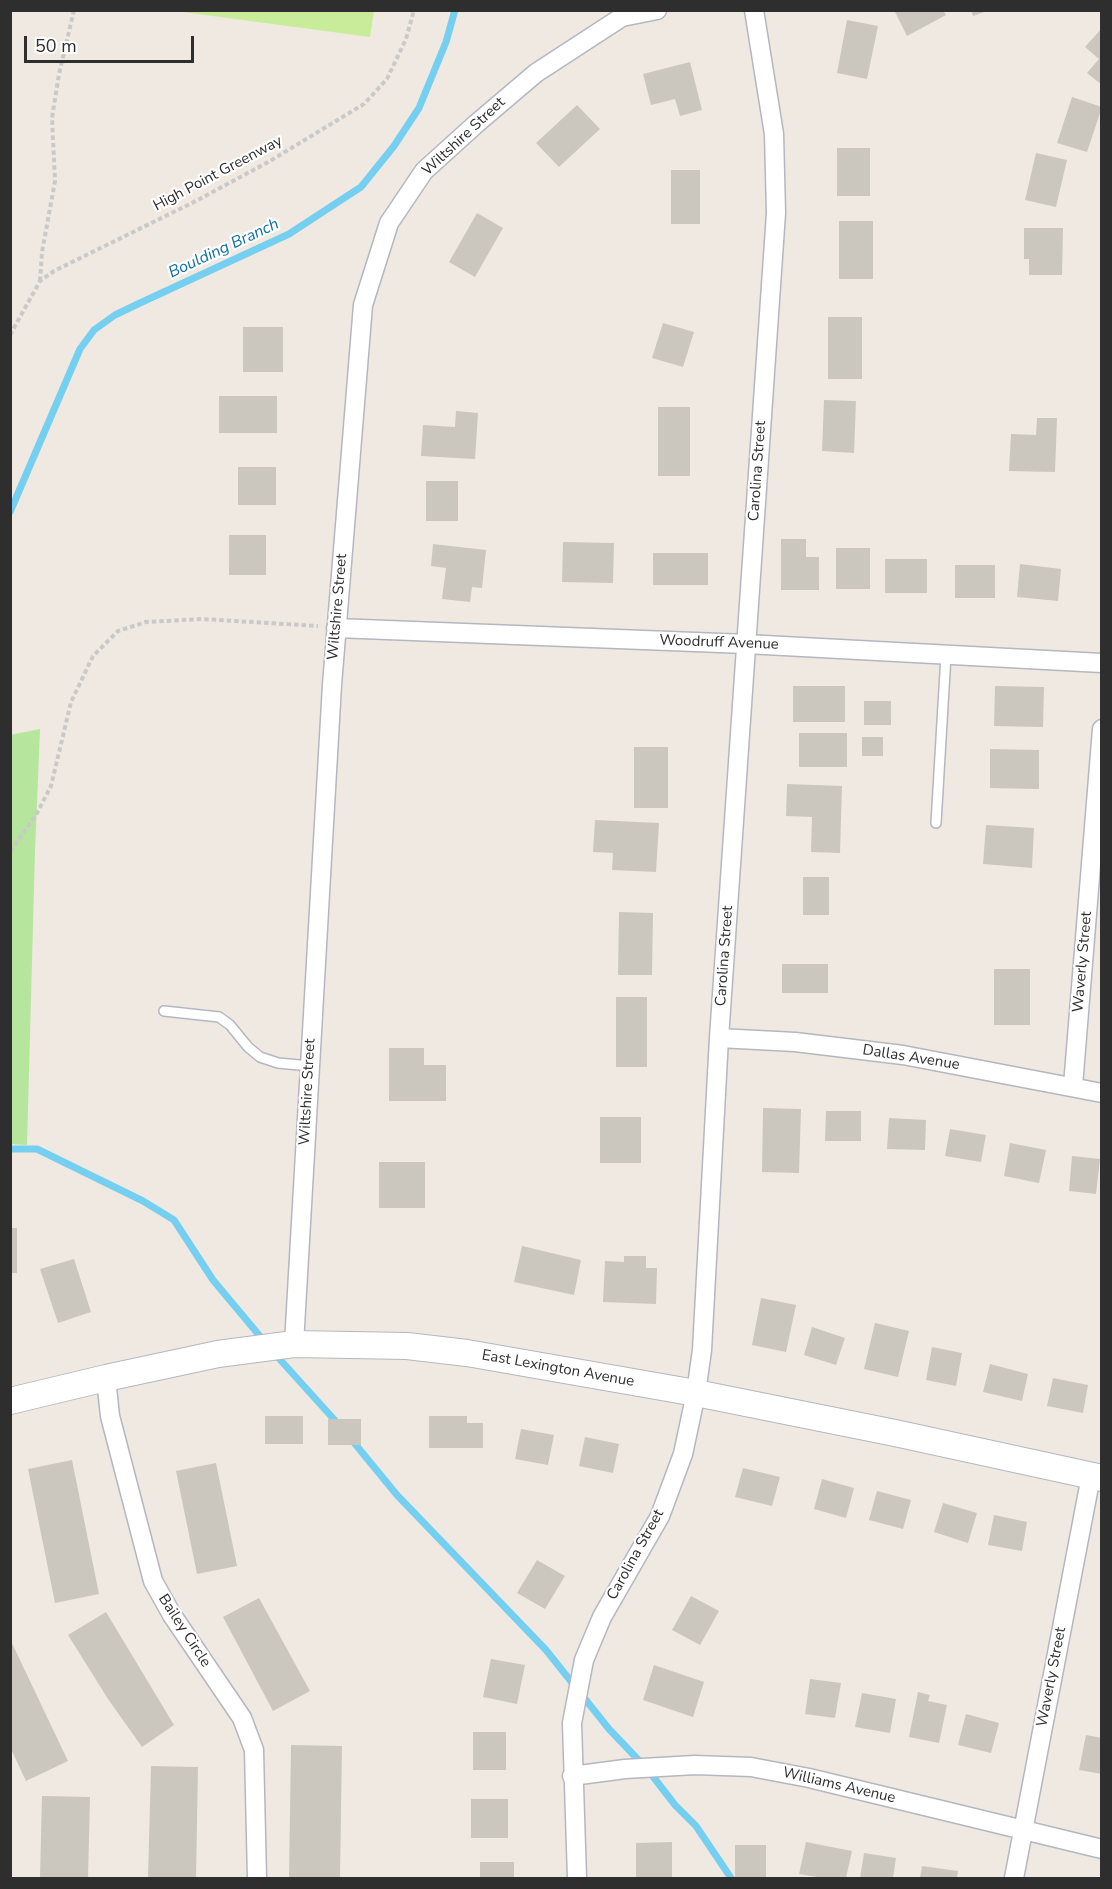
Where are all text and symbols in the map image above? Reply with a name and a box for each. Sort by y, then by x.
scale bar [27,24,196,62]
text: 50 m [35,34,77,58]
street label: Wiltshire Street [419,94,509,180]
street label: High Point Greenway [151,132,285,216]
water label: Boulding Branch [166,215,282,283]
street label: Carolina Street [746,420,770,522]
street label: Wiltshire Street [324,553,352,661]
street label: Woodruff Avenue [659,632,779,654]
street label: Carolina Street [713,905,737,1007]
street label: Waverly Street [1070,911,1096,1013]
street label: Wiltshire Street [296,1038,320,1146]
street label: Dallas Avenue [861,1041,961,1075]
street label: East Lexington Avenue [480,1347,636,1391]
street label: Carolina Street [604,1507,668,1603]
street label: Bailey Circle [154,1591,214,1671]
street label: Waverly Street [1034,1626,1070,1728]
street label: Williams Avenue [781,1764,897,1808]

